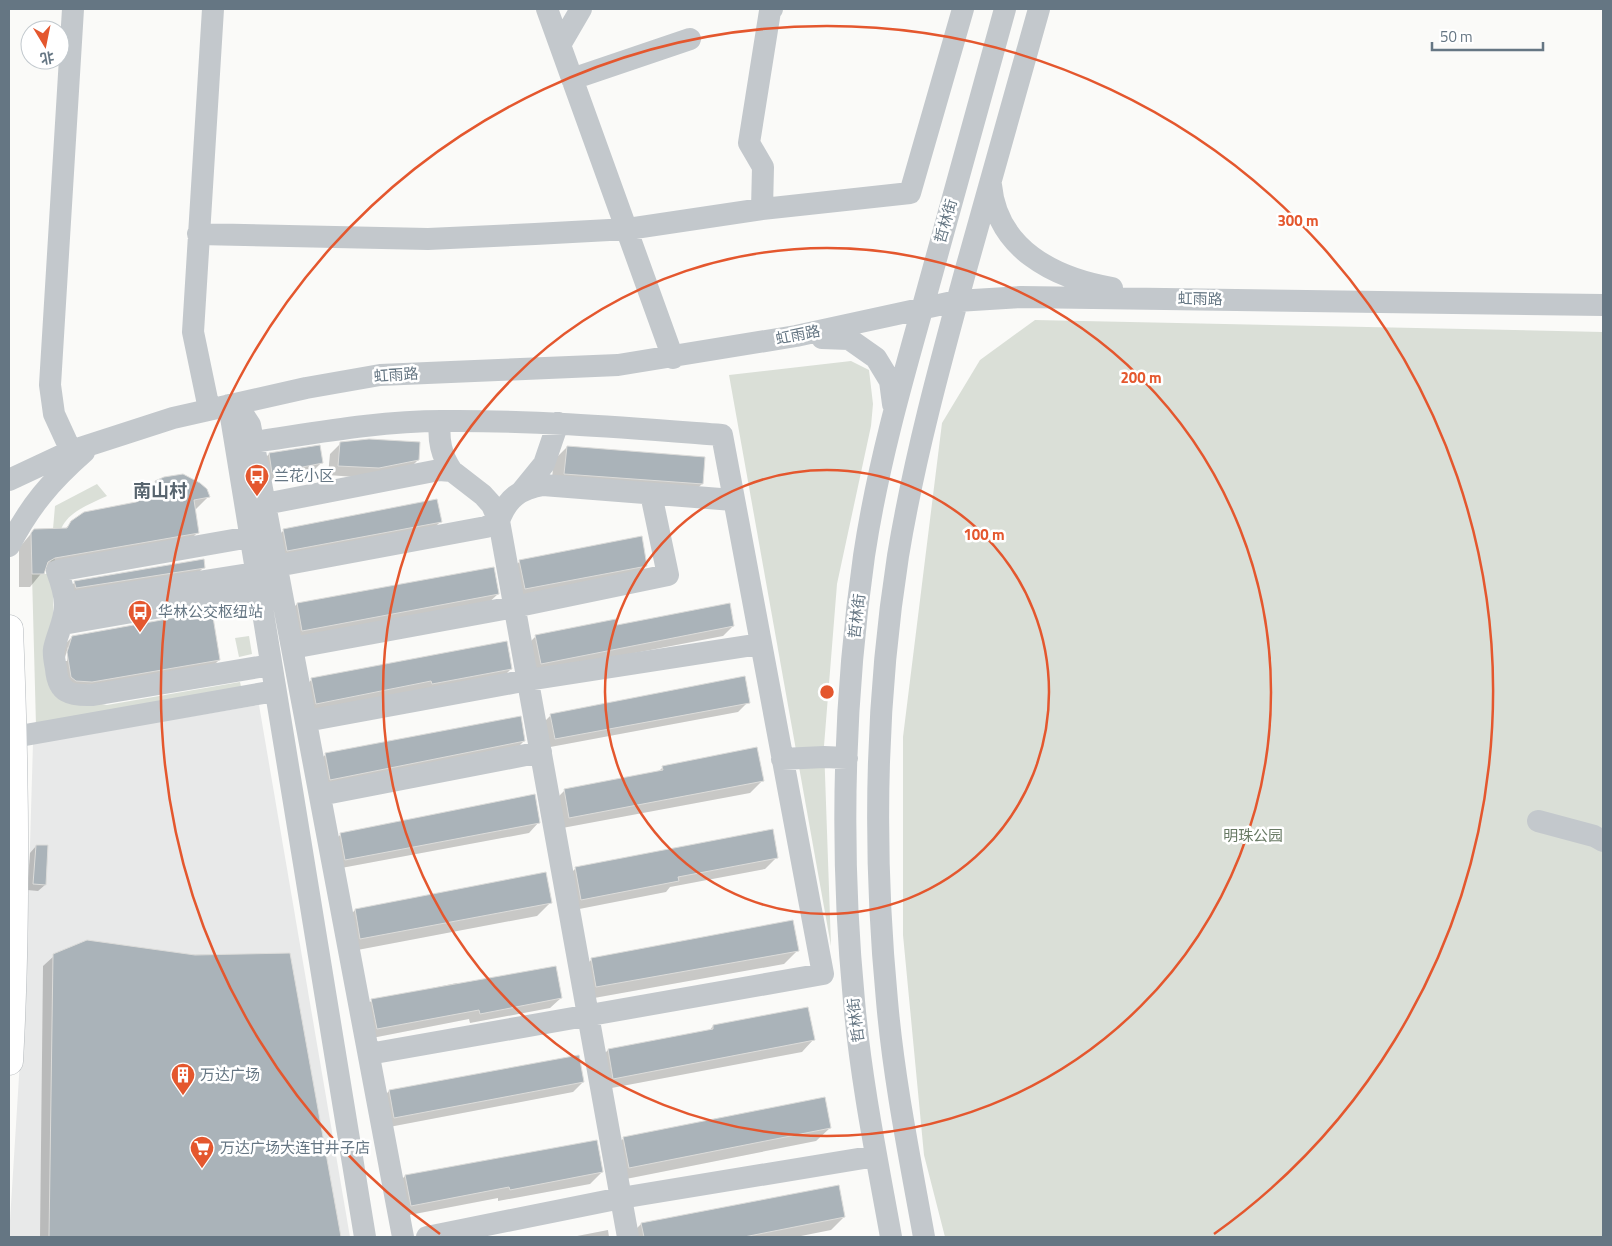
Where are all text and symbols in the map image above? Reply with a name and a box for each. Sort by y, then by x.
north arrow [20,20,70,70]
scale bar [1432,20,1543,52]
text: 50 m [1440,25,1473,48]
text: 北 [39,47,56,70]
street label: 哲林街 [928,196,963,246]
text: 300 m [1277,209,1319,232]
street label: 虹雨路 [1177,287,1223,310]
street label: 虹雨路 [774,319,822,350]
street label: 虹雨路 [373,361,419,388]
text: 200 m [1120,366,1162,389]
bus stop icon: 兰花小区 [244,463,270,497]
place label: 兰花小区 [274,464,334,487]
district label: 南山村 [133,477,187,504]
text: 100 m [963,523,1005,546]
street label: 哲林街 [842,592,871,640]
bus stop icon: 华林公交枢纽站 [127,599,153,633]
place label: 华林公交枢纽站 [158,600,263,623]
centre of rings [818,683,836,701]
park label: 明珠公园 [1223,824,1283,847]
street label: 哲林街 [841,996,870,1044]
building icon: 万达广场 [170,1062,196,1096]
place label: 万达广场 [200,1063,260,1086]
supermarket icon: 万达广场大连甘井子店 [189,1135,215,1169]
place label: 万达广场大连甘井子店 [220,1136,370,1159]

